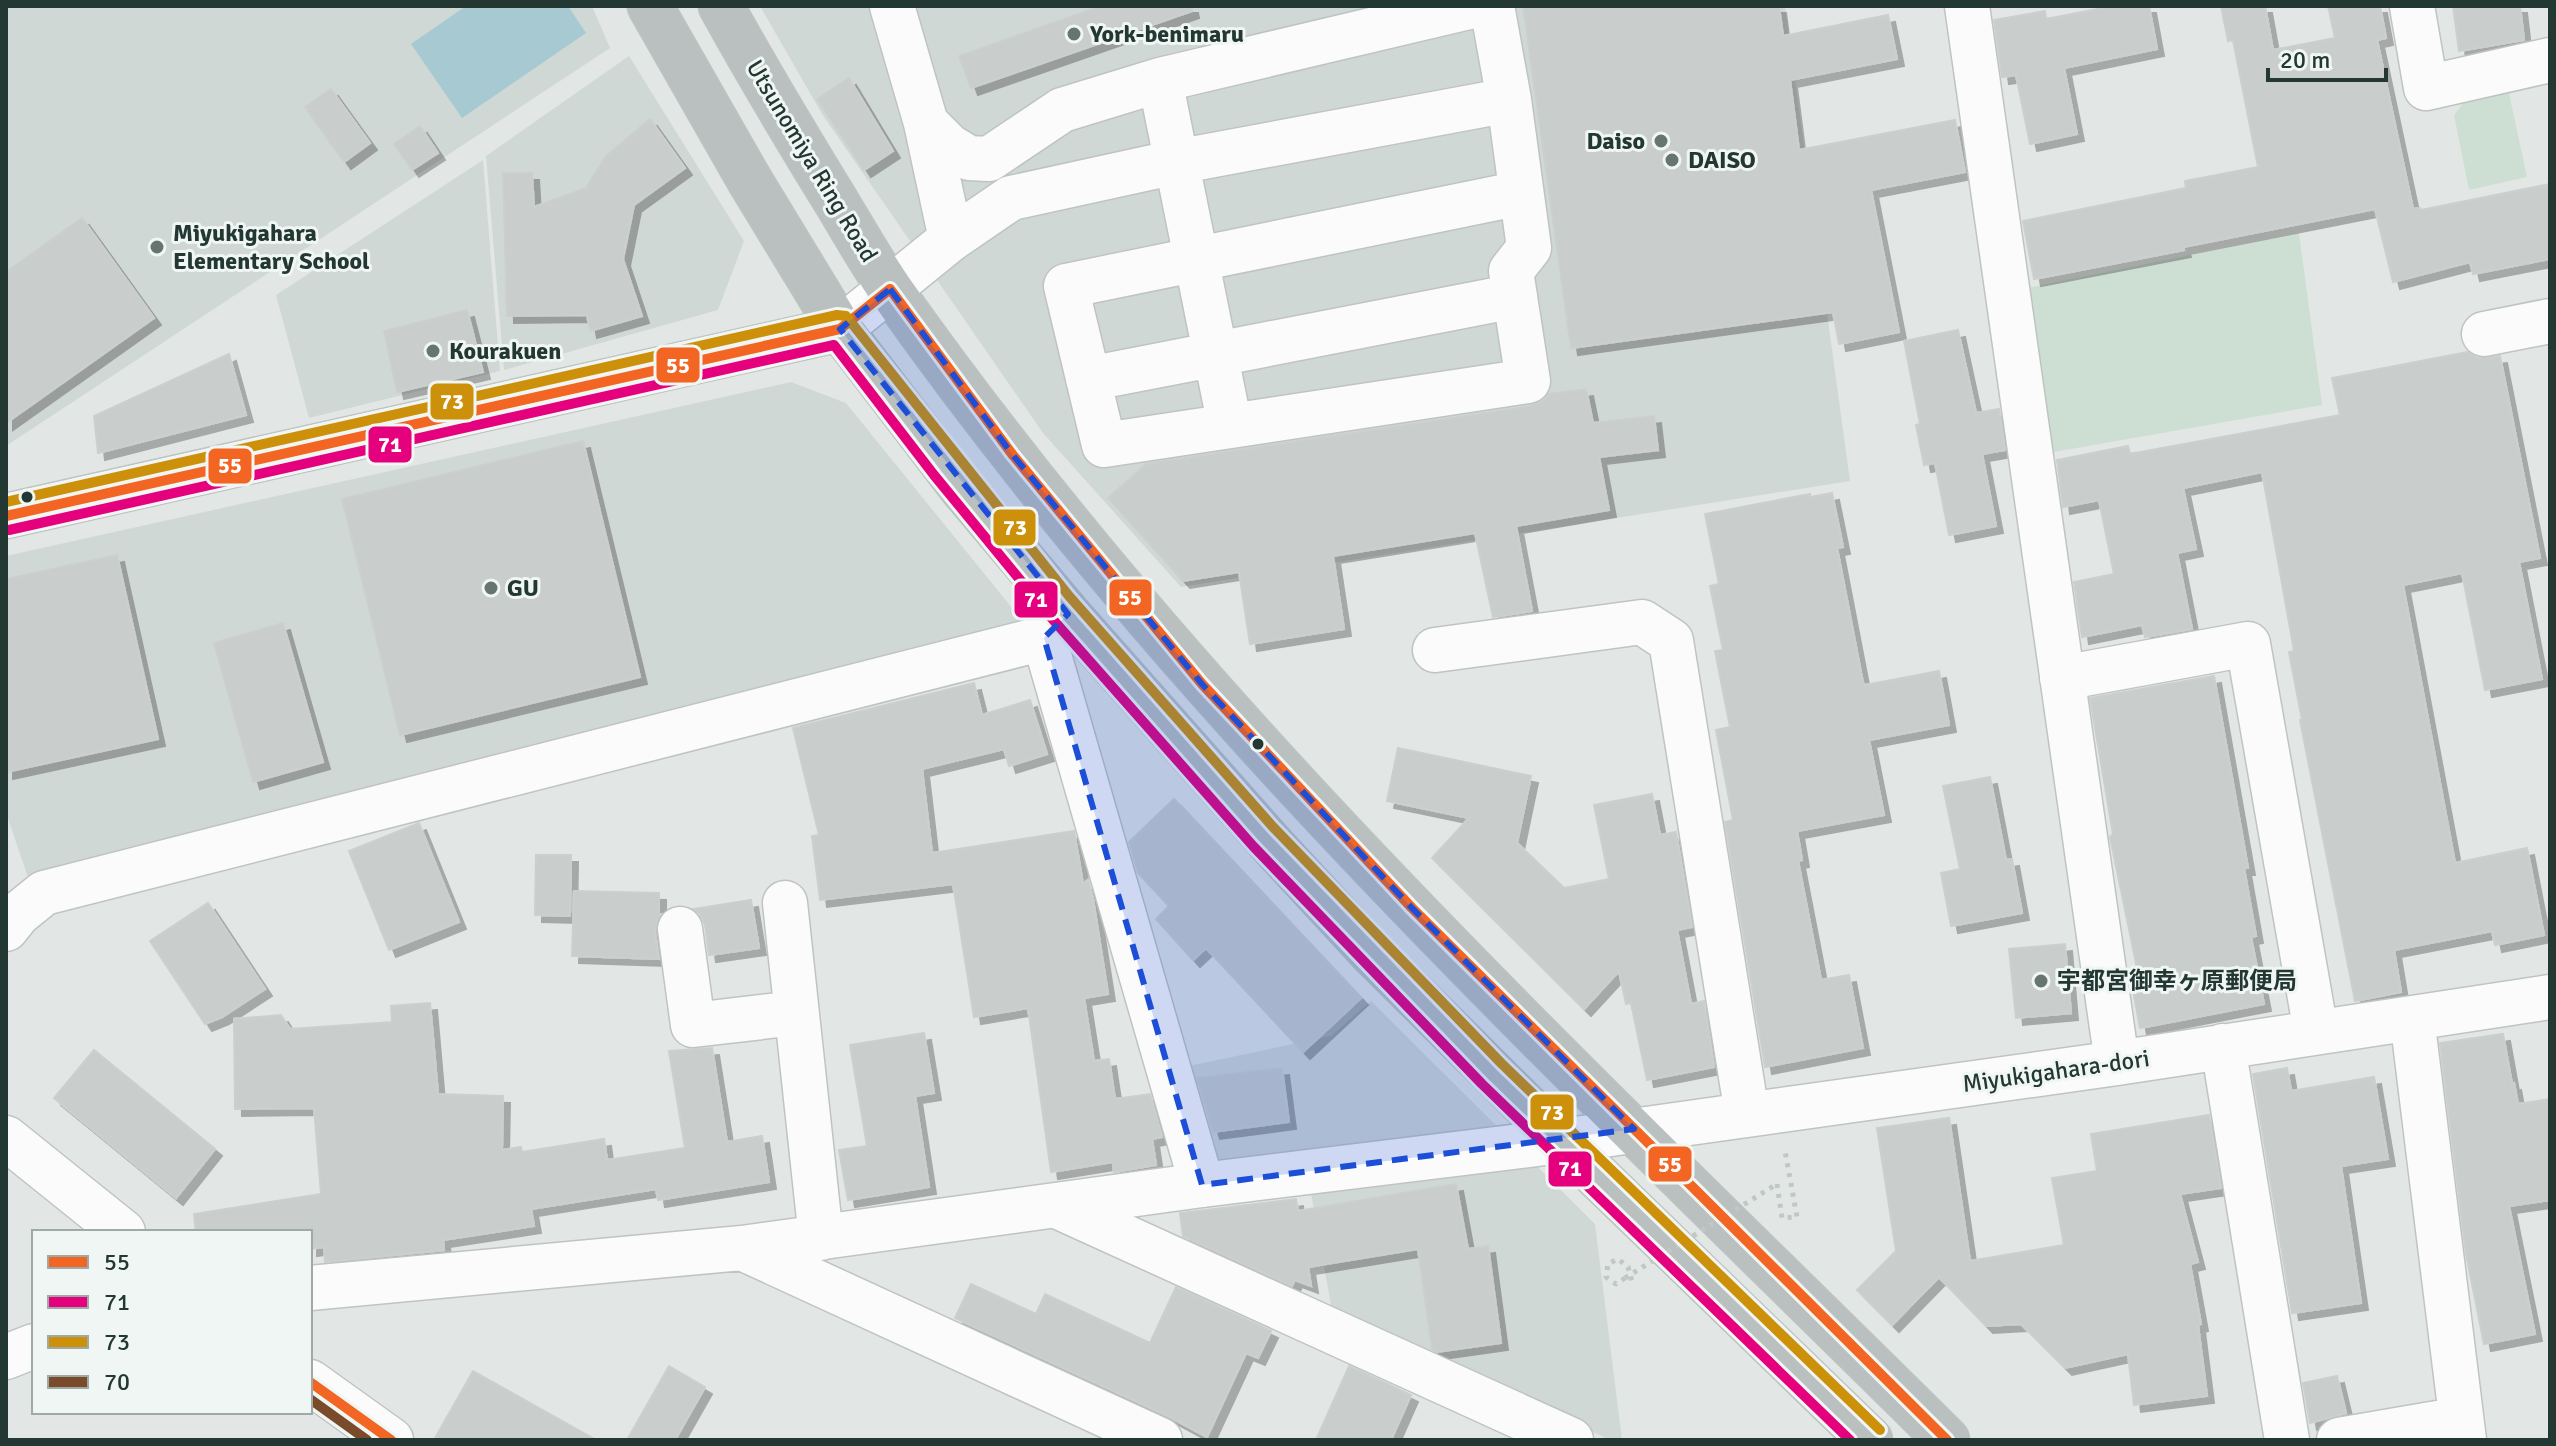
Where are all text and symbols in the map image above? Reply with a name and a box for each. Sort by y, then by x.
place label: York-benimaru [1089,19,1244,49]
marker: York-benimaru [1065,25,1083,43]
scale bar [2268,32,2386,82]
text: 20 m [2280,45,2330,75]
street label: Utsunomiya Ring Road [740,54,884,268]
place label: Daiso [1587,126,1645,156]
marker: Daiso [1652,132,1670,150]
place label: DAISO [1688,145,1756,175]
marker: DAISO [1663,151,1681,169]
place label: Miyukigahara Elementary School [173,218,370,276]
marker: Miyukigahara Elementary School [148,238,166,256]
place label: Kourakuen [449,336,561,366]
marker: Kourakuen [424,342,442,360]
line badge: 55 [655,346,701,384]
text: 55 [666,352,690,379]
line badge: 73 [429,382,475,421]
text: 73 [440,388,464,415]
line badge: 71 [367,425,413,464]
text: 71 [378,431,402,458]
line badge: 55 [207,447,253,485]
text: 55 [218,452,242,479]
unlabelled marker [19,489,35,505]
line badge: 73 [992,508,1037,547]
text: 73 [1003,514,1027,541]
place label: GU [507,573,539,603]
line badge: 55 [1108,578,1153,617]
marker: GU [482,579,500,597]
line badge: 71 [1013,580,1059,619]
text: 55 [1118,584,1142,611]
text: 71 [1024,586,1048,613]
unlabelled marker [1250,736,1266,752]
place label: 宇都宮御幸ヶ原郵便局 [2057,966,2297,996]
marker: 宇都宮御幸ヶ原郵便局 [2032,972,2050,990]
street label: Miyukigahara-dori [1961,1043,2151,1099]
line badge: 73 [1529,1093,1575,1131]
text: 73 [1540,1099,1564,1126]
line badge: 55 [1647,1145,1693,1183]
line badge: 71 [1547,1150,1593,1188]
text: 55 [1658,1151,1682,1178]
text: 71 [1558,1155,1582,1182]
legend [32,1230,312,1414]
text: 55 [104,1247,130,1277]
text: 71 [104,1287,130,1317]
text: 73 [104,1327,130,1357]
text: 70 [104,1367,130,1397]

